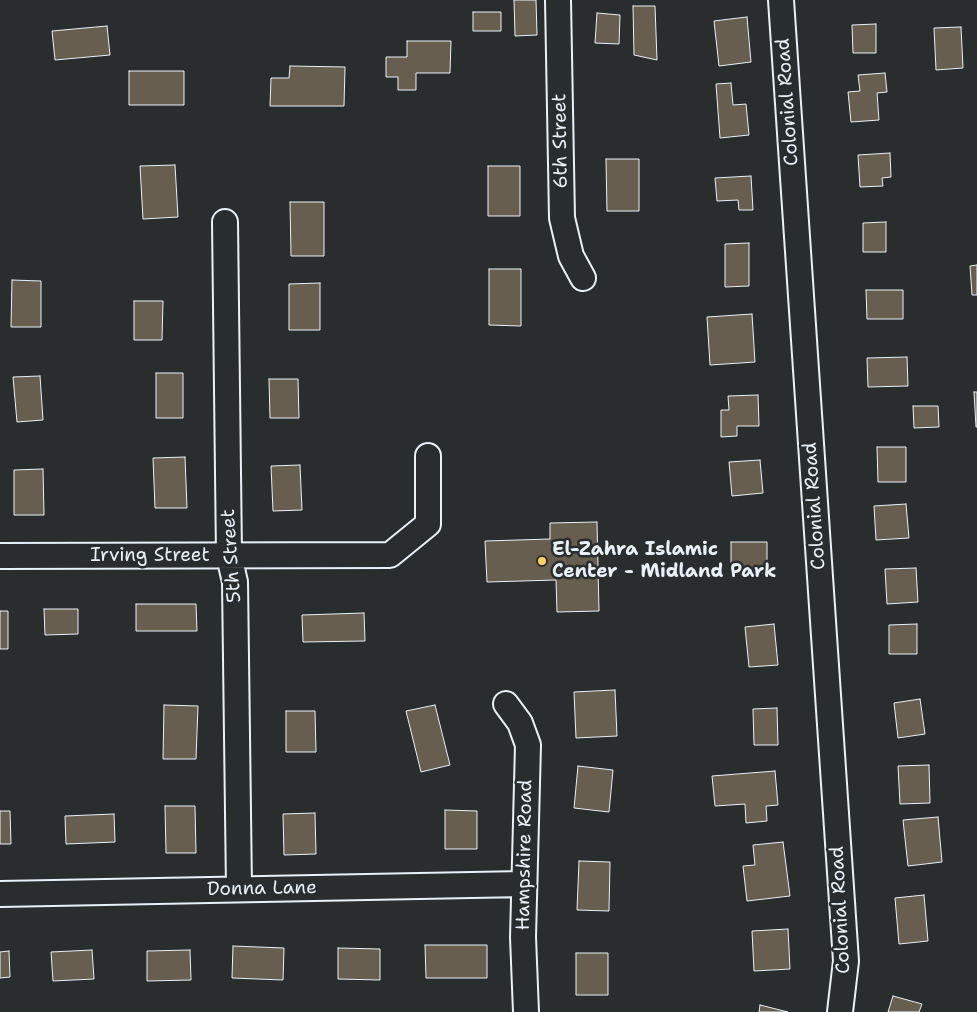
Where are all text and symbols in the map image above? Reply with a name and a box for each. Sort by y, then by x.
street label: Colonial Road [772,37,804,167]
street label: 6th Street [549,93,573,189]
street label: Colonial Road [799,441,831,571]
street label: 5th Street [217,508,247,604]
place label: El-Zahra Islamic Center - Midland Park [552,539,776,583]
street label: Irving Street [90,545,210,567]
marker: El-Zahra Islamic Center - Midland Park [536,555,548,567]
street label: Hampshire Road [512,779,538,931]
street label: Colonial Road [826,846,856,974]
street label: Donna Lane [207,877,317,901]

